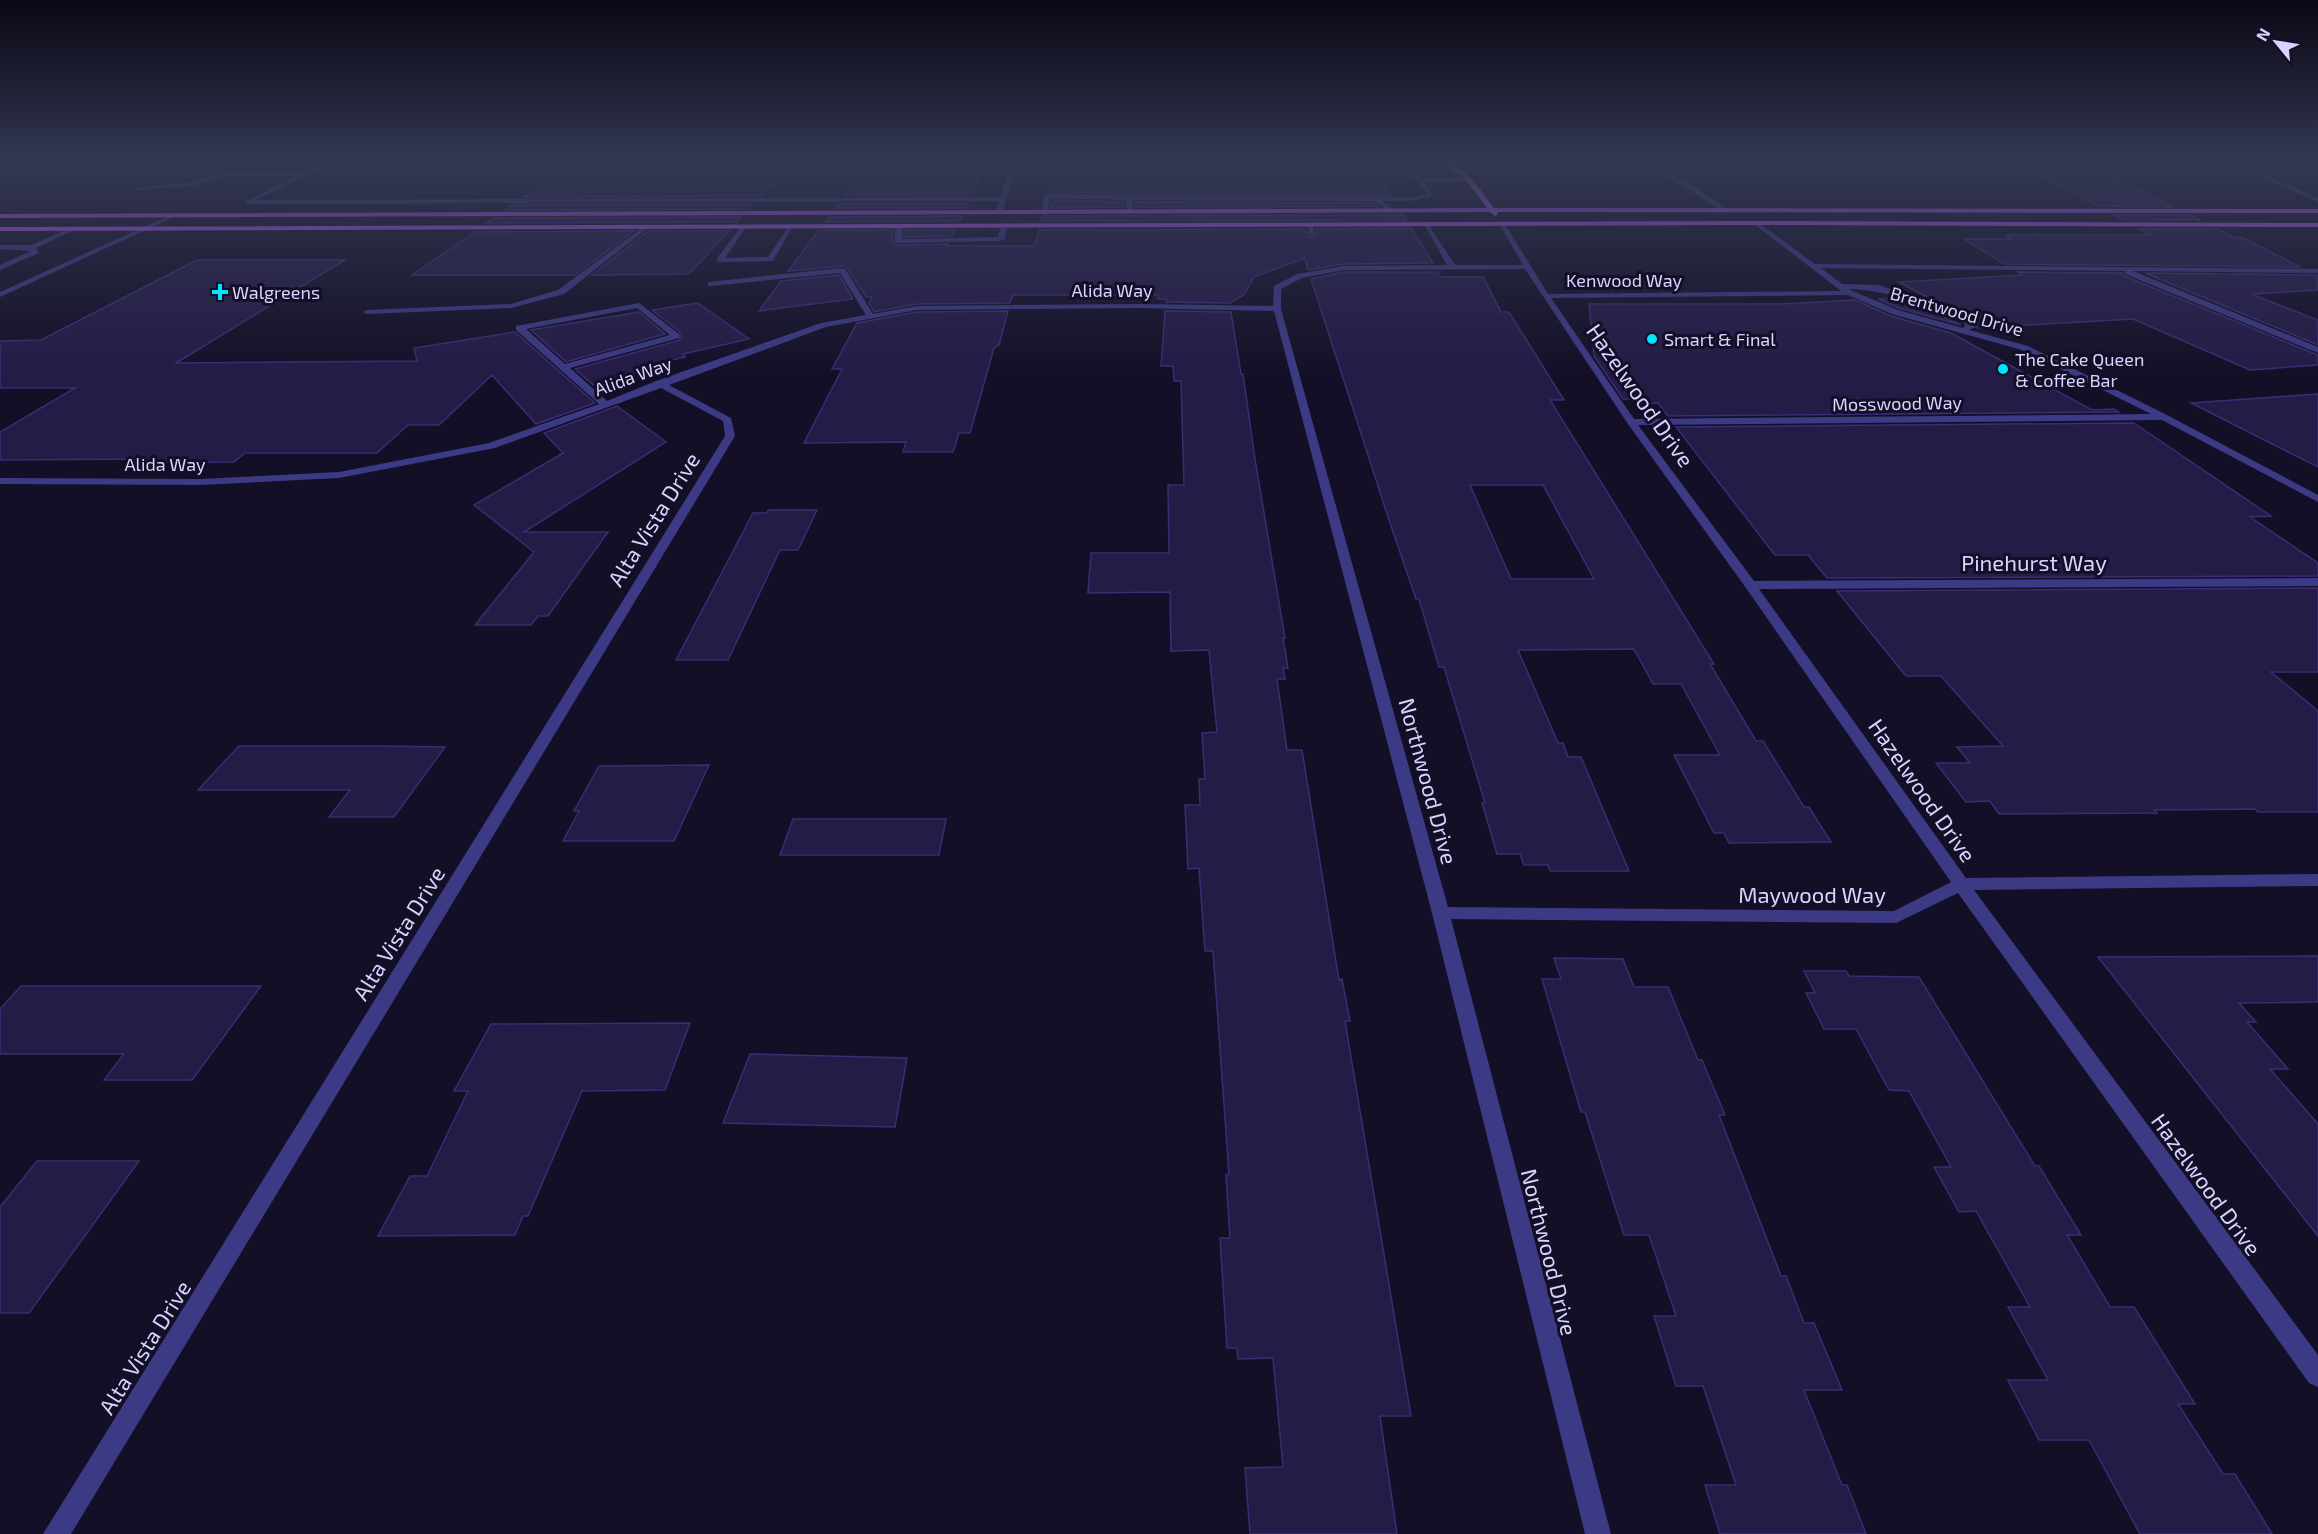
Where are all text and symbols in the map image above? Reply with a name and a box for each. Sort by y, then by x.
north arrow [2246,12,2306,72]
text: N [2251,24,2274,44]
street label: Kenwood Way [1566,269,1683,291]
street label: Alida Way [1071,279,1153,301]
place label: Walgreens [232,281,320,303]
street label: Brentwood Drive [1888,281,2026,341]
marker: Walgreens [213,285,227,299]
street label: Hazelwood Drive [1582,318,1700,472]
place label: Smart & Final [1664,328,1776,350]
marker: Smart & Final [1645,332,1659,346]
place label: The Cake Queen & Coffee Bar [2015,348,2144,391]
street label: Alida Way [591,352,675,400]
marker: The Cake Queen & Coffee Bar [1996,362,2010,376]
street label: Mosswood Way [1832,391,1963,415]
street label: Alta Vista Drive [602,447,704,591]
street label: Alida Way [124,453,206,475]
street label: Pinehurst Way [1961,549,2107,575]
street label: Northwood Drive [1394,695,1464,867]
street label: Hazelwood Drive [1864,713,1982,867]
street label: Alta Vista Drive [347,861,449,1005]
street label: Maywood Way [1738,881,1886,907]
street label: Hazelwood Drive [2147,1108,2267,1260]
street label: Northwood Drive [1517,1166,1583,1338]
street label: Alta Vista Drive [93,1275,195,1419]

